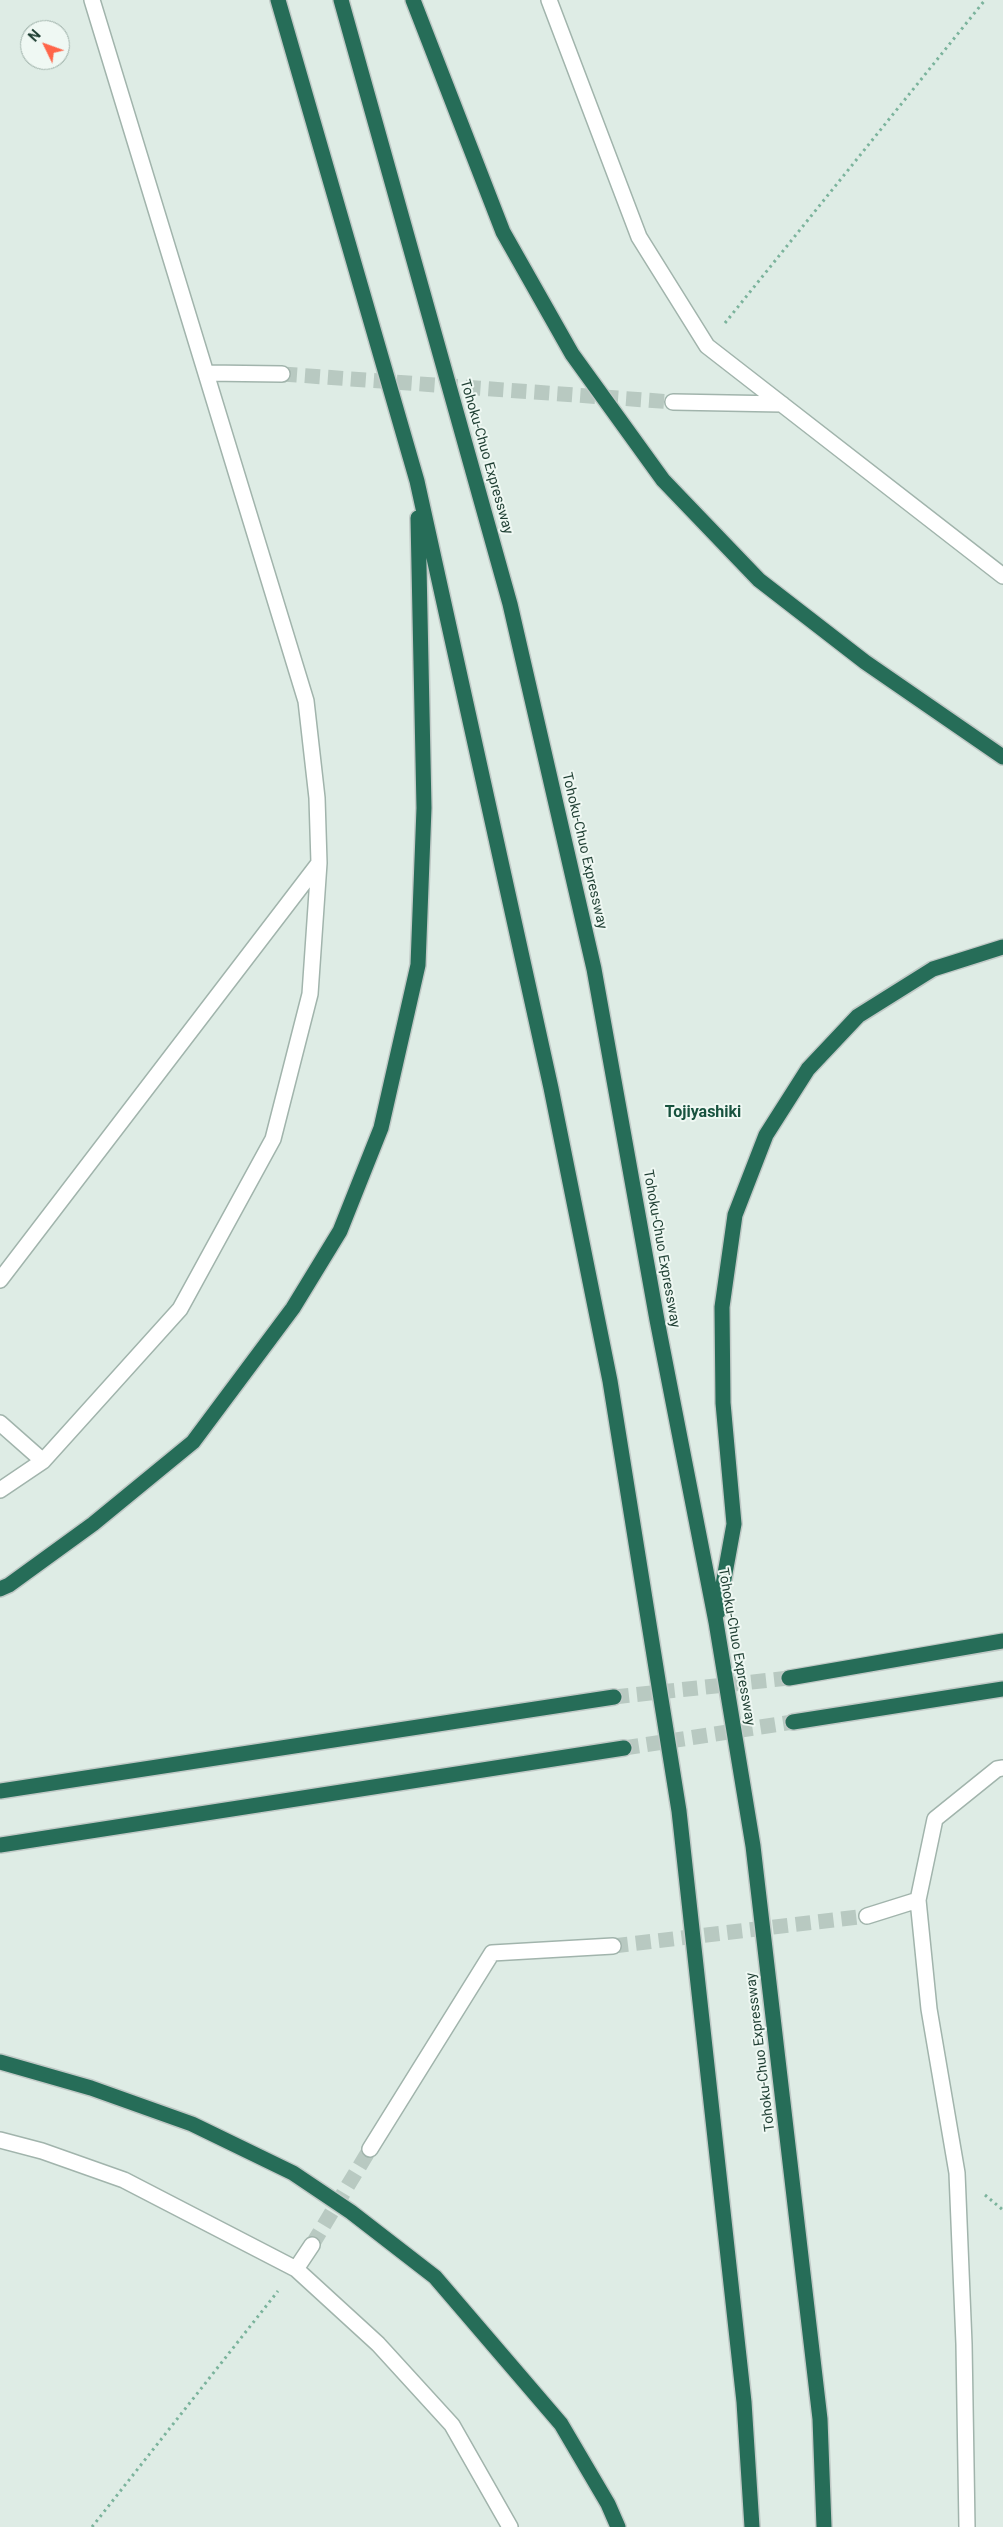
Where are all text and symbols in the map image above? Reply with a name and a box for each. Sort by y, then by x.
north arrow [20,20,70,70]
text: N [25,27,44,45]
street label: Tohoku-Chuo Expressway [456,378,516,536]
street label: Tohoku-Chuo Expressway [558,771,610,931]
district label: Tojiyashiki [665,1103,741,1123]
street label: Tohoku-Chuo Expressway [639,1169,683,1329]
street label: Tohoku-Chuo Expressway [714,1567,758,1727]
street label: Tohoku-Chuo Expressway [743,1972,779,2132]

